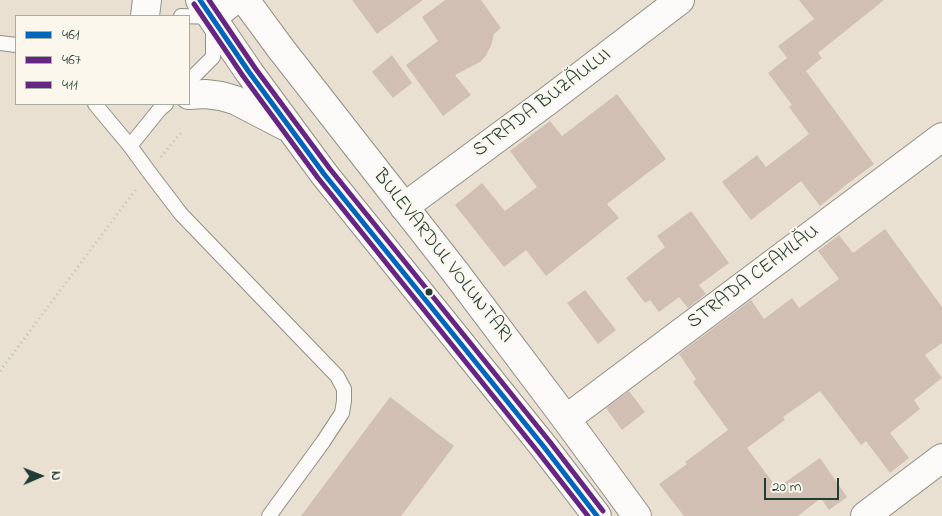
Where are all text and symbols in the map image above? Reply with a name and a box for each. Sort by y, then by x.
legend [15,15,190,105]
text: 461 [62,24,80,46]
street label: STRADA BUZĂULUI [469,44,617,164]
text: 467 [62,49,81,71]
text: 411 [62,74,78,96]
street label: BULEVARDUL VOLUNTARI [367,165,517,349]
street label: STRADA CEAHLĂU [683,221,825,335]
unlabelled marker [424,287,434,297]
north arrow [15,451,65,501]
scale bar [767,468,842,500]
text: N [45,471,66,481]
text: 20 m [772,476,801,498]

